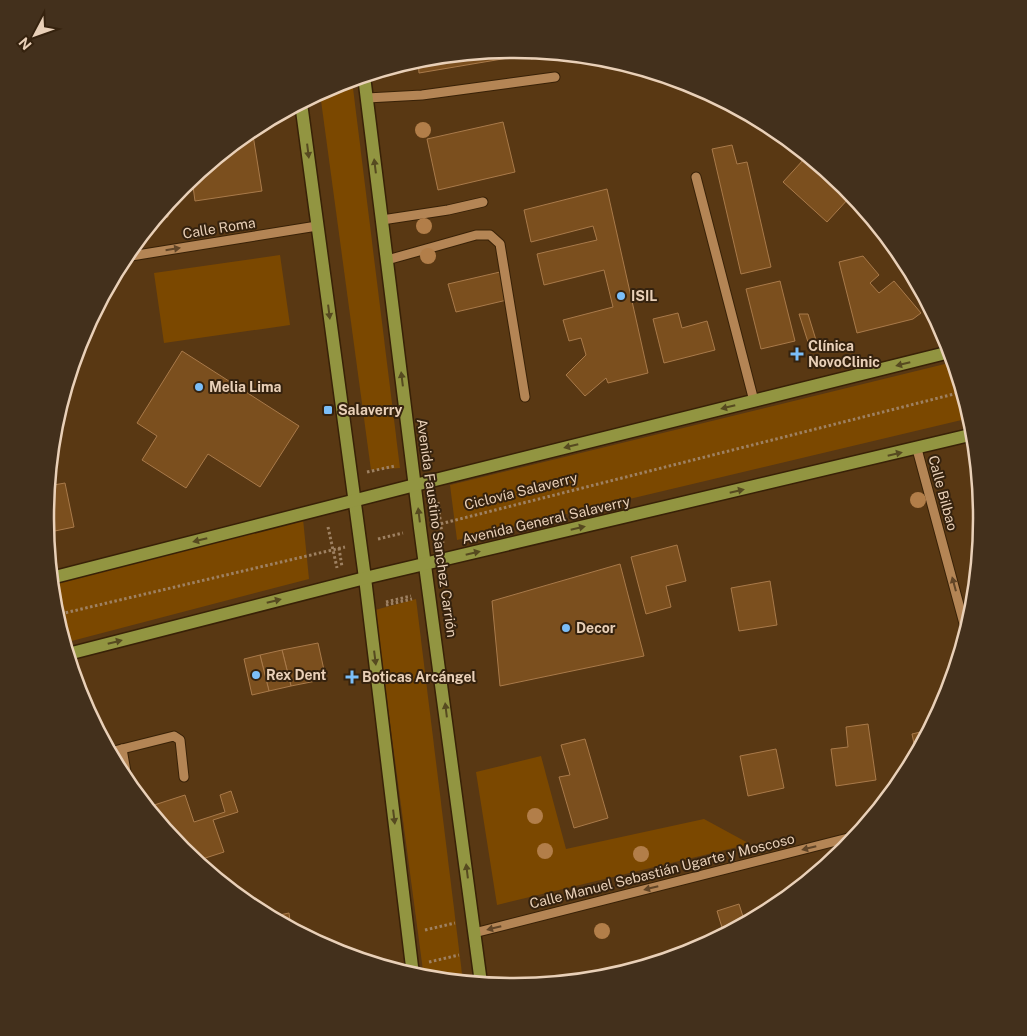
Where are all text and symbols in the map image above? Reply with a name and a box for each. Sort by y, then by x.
north arrow [10,10,60,60]
text: N [16,34,35,53]
one-way arrow [304,143,312,159]
one-way arrow [371,157,379,173]
street label: Calle Roma [181,214,257,242]
one-way arrow [165,245,181,253]
place label: ISIL [631,288,657,304]
marker: ISIL [615,290,627,302]
one-way arrow [325,305,333,321]
place label: Clínica NovoClinic [808,338,880,370]
marker: Clínica NovoClinic [790,347,804,361]
one-way arrow [896,360,911,368]
one-way arrow [398,370,406,386]
place label: Melia Lima [209,379,281,395]
marker: Melia Lima [193,381,205,393]
place label: Salaverry [338,402,403,418]
one-way arrow [721,403,736,411]
marker: Salaverry [322,404,334,416]
street label: Avenida Faustino Sanchez Carrión [414,418,460,638]
one-way arrow [563,442,578,450]
one-way arrow [887,450,902,458]
street label: Calle Bilbao [925,454,961,533]
street label: Ciclovía Salaverry [463,469,580,513]
one-way arrow [729,487,744,495]
street label: Avenida General Salaverry [460,493,632,547]
one-way arrow [415,507,423,523]
one-way arrow [571,524,586,532]
one-way arrow [192,537,207,545]
one-way arrow [465,549,480,557]
one-way arrow [950,576,958,591]
one-way arrow [267,597,282,605]
place label: Decor [576,620,616,636]
marker: Decor [560,622,572,634]
one-way arrow [107,638,122,646]
one-way arrow [371,650,379,666]
place label: Rex Dent [266,667,327,683]
marker: Rex Dent [250,669,262,681]
place label: Boticas Arcángel [362,669,476,685]
marker: Boticas Arcángel [346,671,358,683]
one-way arrow [442,701,450,717]
one-way arrow [390,809,398,825]
street label: Calle Manuel Sebastián Ugarte y Moscoso [528,830,796,912]
one-way arrow [801,844,816,852]
one-way arrow [462,863,470,879]
one-way arrow [644,884,659,892]
one-way arrow [486,924,501,932]

